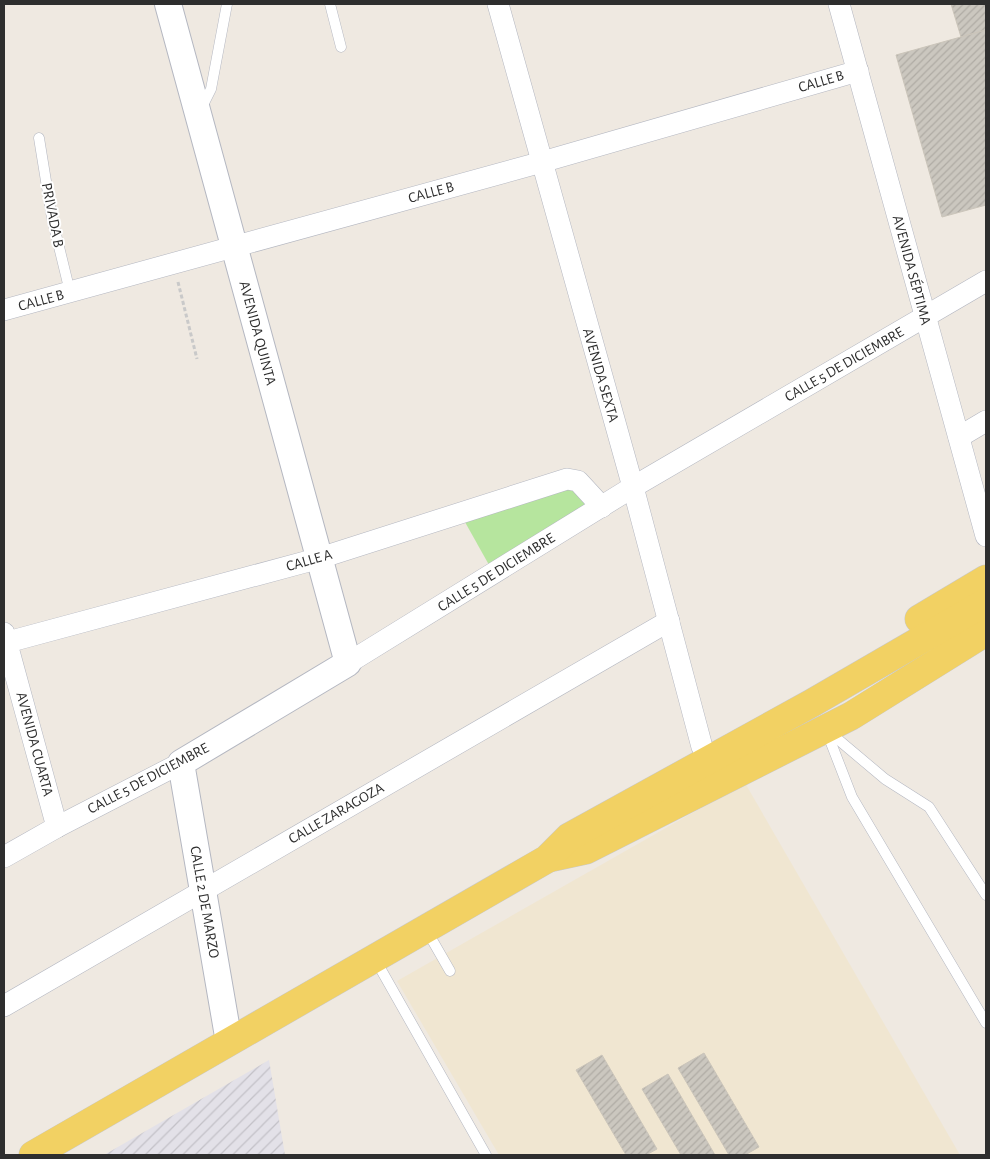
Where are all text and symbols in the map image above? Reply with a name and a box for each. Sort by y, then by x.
street label: CALLE B [797,68,846,95]
street label: CALLE B [407,179,456,206]
street label: PRIVADA B [39,182,66,249]
street label: AVENIDA SÉPTIMA [890,213,935,327]
street label: AVENIDA QUINTA [236,279,279,387]
street label: CALLE B [17,287,66,314]
street label: CALLE 5 DE DICIEMBRE [782,324,906,405]
street label: AVENIDA SEXTA [580,326,621,424]
street label: CALLE 5 DE DICIEMBRE [435,530,557,614]
street label: CALLE A [284,547,334,574]
street label: AVENIDA CUARTA [13,690,56,798]
street label: CALLE 5 DE DICIEMBRE [85,740,211,817]
street label: CALLE ZARAGOZA [286,780,387,847]
street label: CALLE 2 DE MARZO [187,845,222,959]

